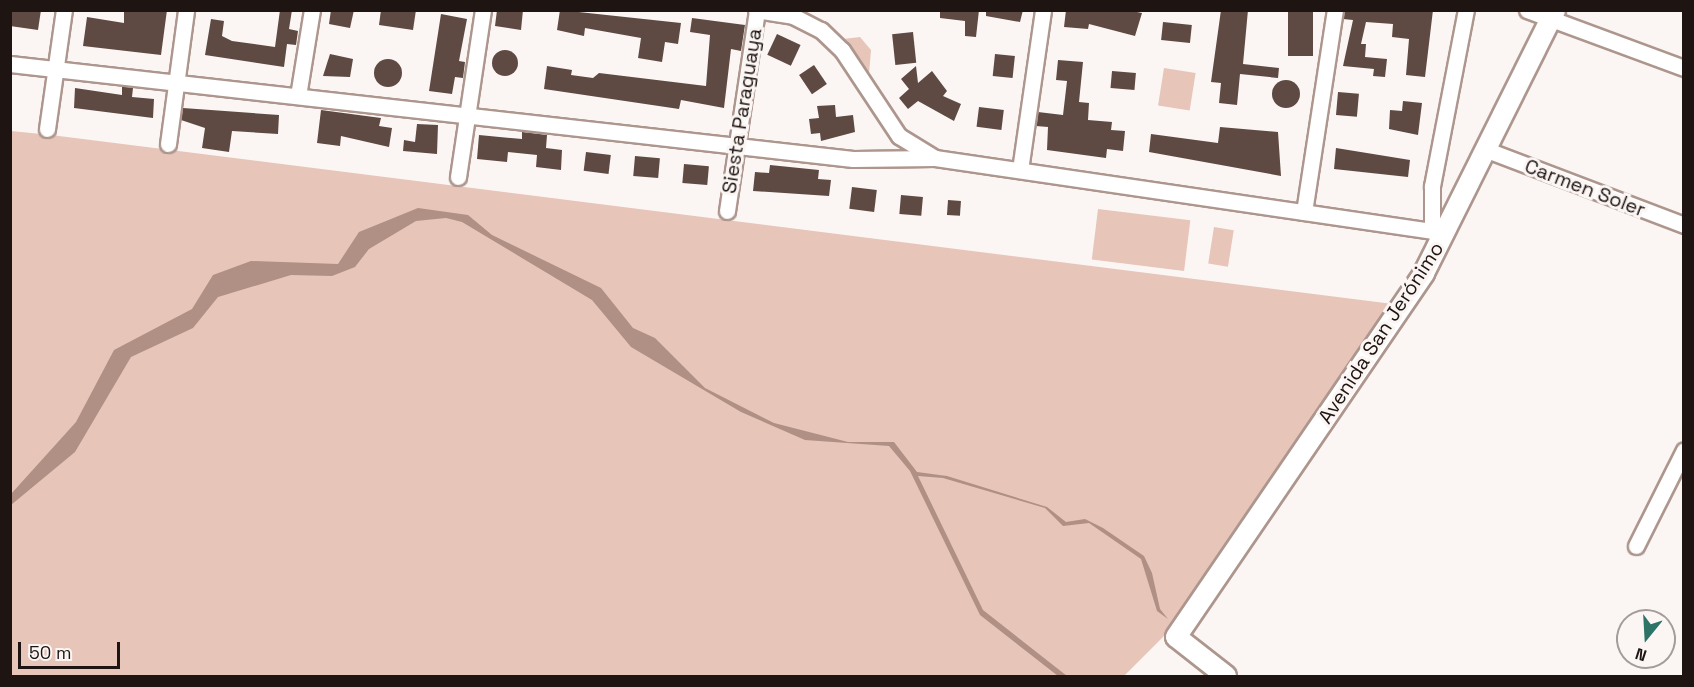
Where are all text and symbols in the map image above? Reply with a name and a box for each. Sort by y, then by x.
street label: Siesta Paraguaya [717,27,767,195]
street label: Carmen Soler [1521,154,1649,222]
street label: Avenida San Jerónimo [1313,238,1449,428]
north arrow [1616,609,1676,669]
scale bar [21,630,123,668]
text: 50 m [29,641,71,664]
text: N [1633,643,1649,666]

